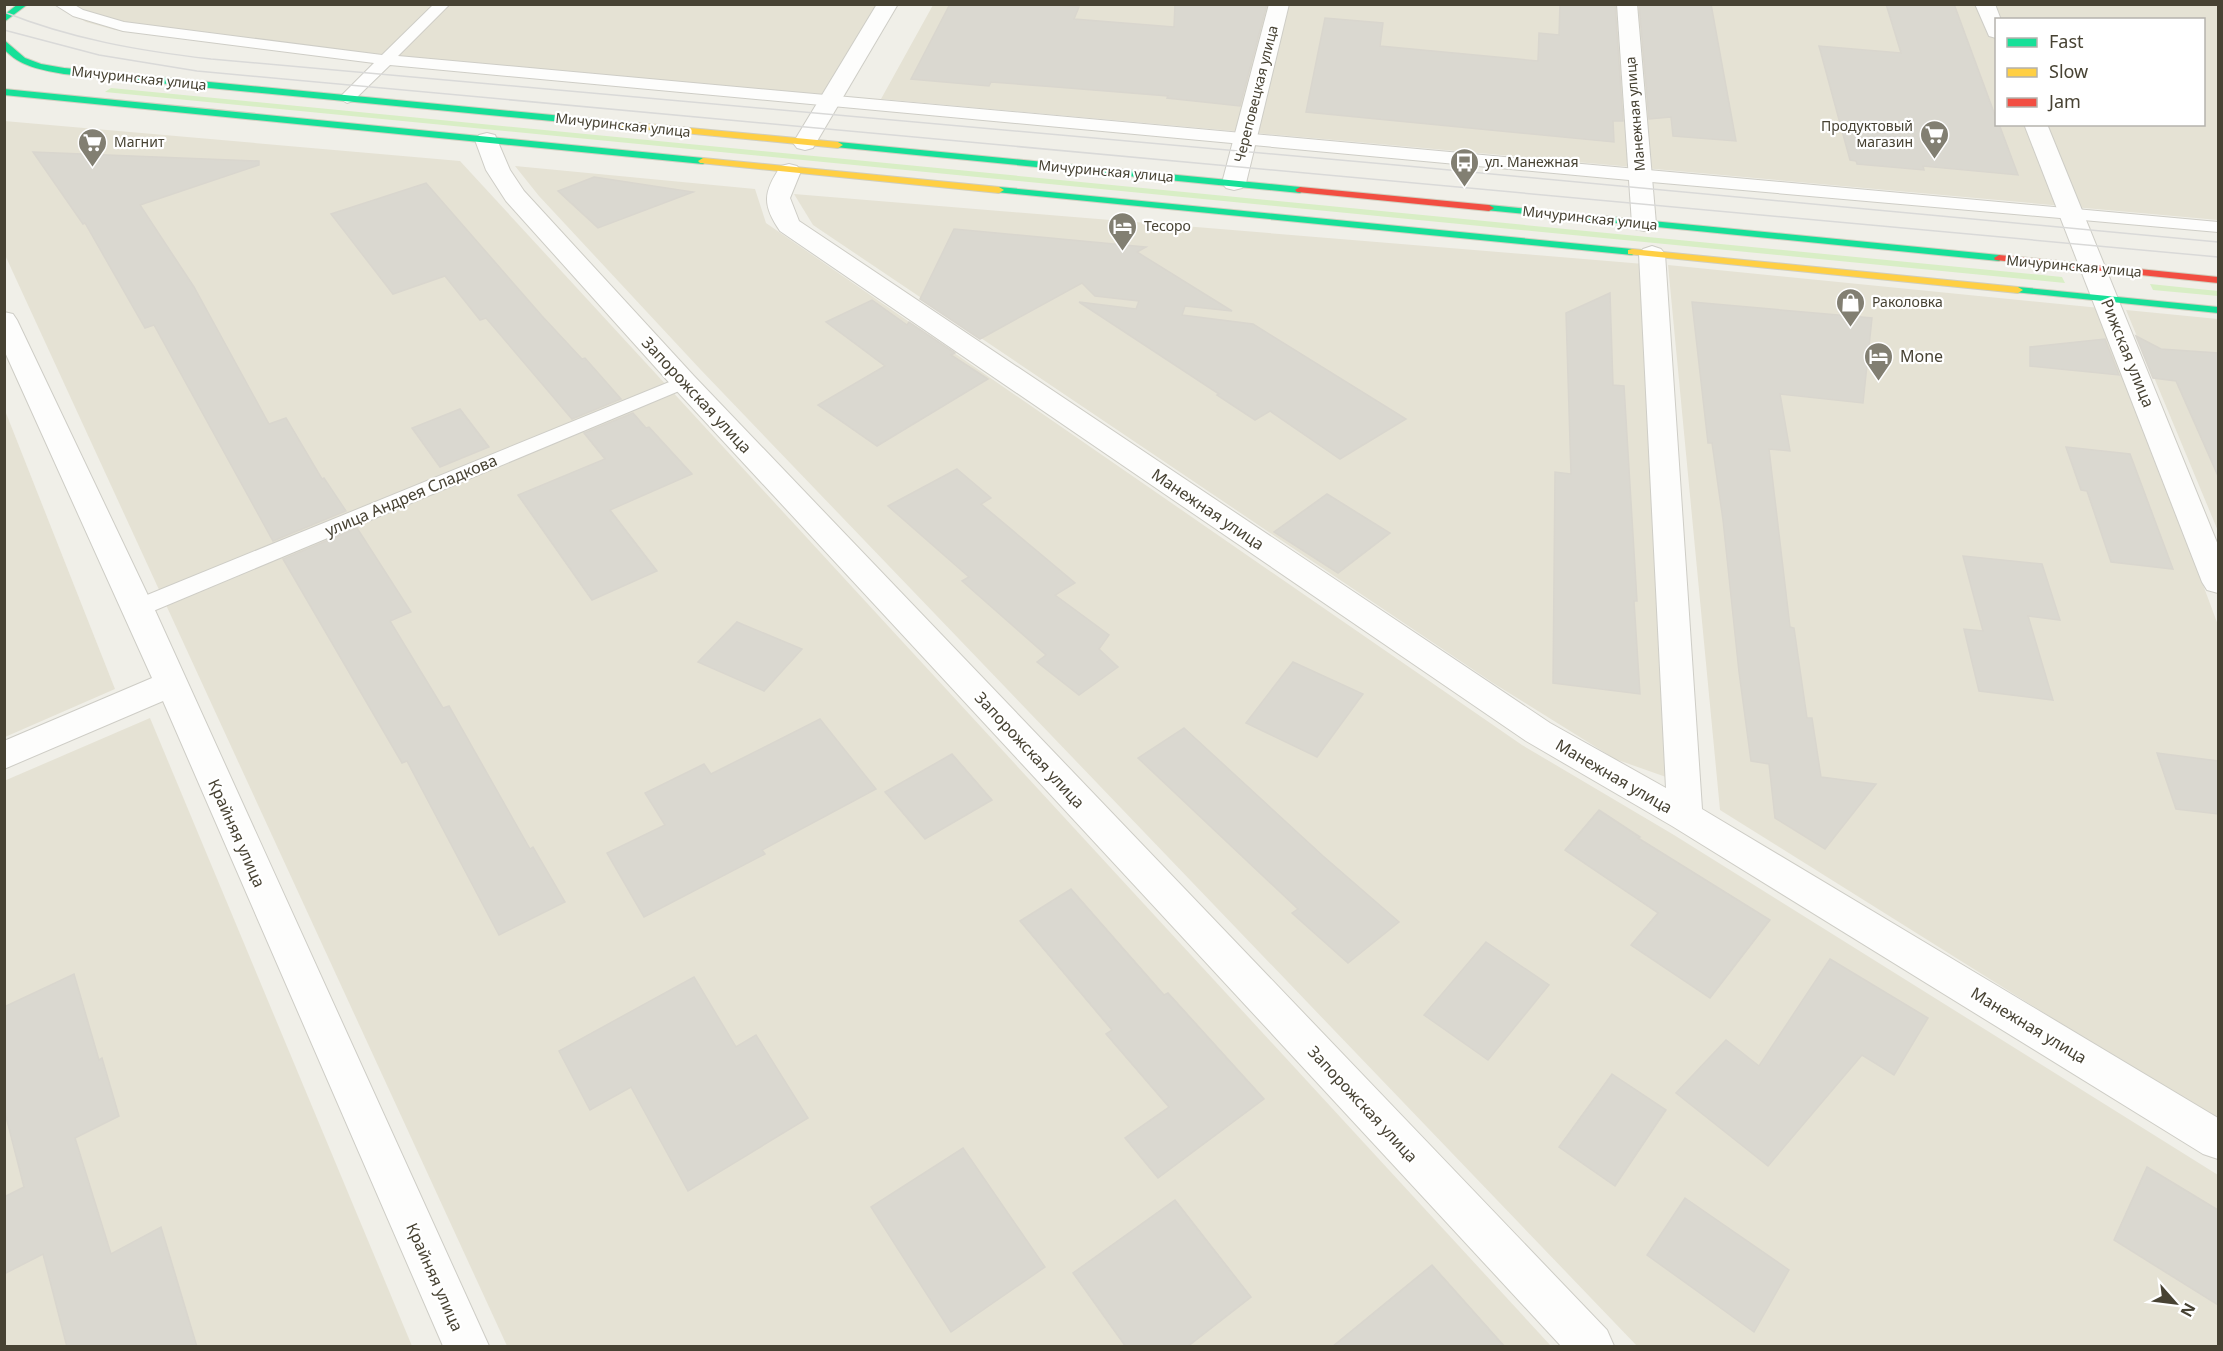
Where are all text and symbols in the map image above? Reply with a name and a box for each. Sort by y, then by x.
legend [1995,18,2205,126]
street label: Череповецкая улица [1229,23,1282,164]
text: Fast [2049,29,2084,53]
street label: Манежная улица [1620,56,1649,172]
text: Slow [2049,59,2088,83]
street label: Мичуринская улица [71,61,208,94]
text: Jam [2047,89,2081,113]
street label: Мичуринская улица [555,108,692,141]
place label: Продуктовый магазин [1821,116,1913,151]
supermarket icon: Продуктовый магазин [1918,118,1950,160]
supermarket icon: Магнит [77,126,109,168]
place label: Магнит [114,132,165,151]
bus stop icon: ул. Манежная [1448,146,1480,188]
place label: ул. Манежная [1485,152,1579,171]
street label: Мичуринская улица [1038,155,1175,186]
street label: Мичуринская улица [1522,201,1659,234]
hotel icon: Тесоро [1107,210,1139,252]
place label: Тесоро [1144,216,1191,235]
street label: Мичуринская улица [2006,250,2143,281]
shop icon: Раколовка [1835,286,1867,328]
place label: Раколовка [1872,292,1943,311]
street label: Рижская улица [2096,295,2160,411]
street label: Запорожская улица [637,332,757,458]
hotel icon: Mone [1863,340,1895,382]
place label: Mone [1900,345,1943,367]
street label: улица Андрея Сладкова [322,449,500,541]
street label: Манежная улица [1147,463,1269,555]
street label: Запорожская улица [970,687,1090,813]
street label: Манежная улица [1552,734,1676,818]
street label: Крайняя улица [203,775,271,891]
street label: Манежная улица [1967,982,2091,1068]
street label: Запорожская улица [1303,1041,1423,1167]
street label: Крайняя улица [401,1219,469,1335]
north arrow [2145,1273,2205,1333]
text: N [2175,1299,2201,1321]

